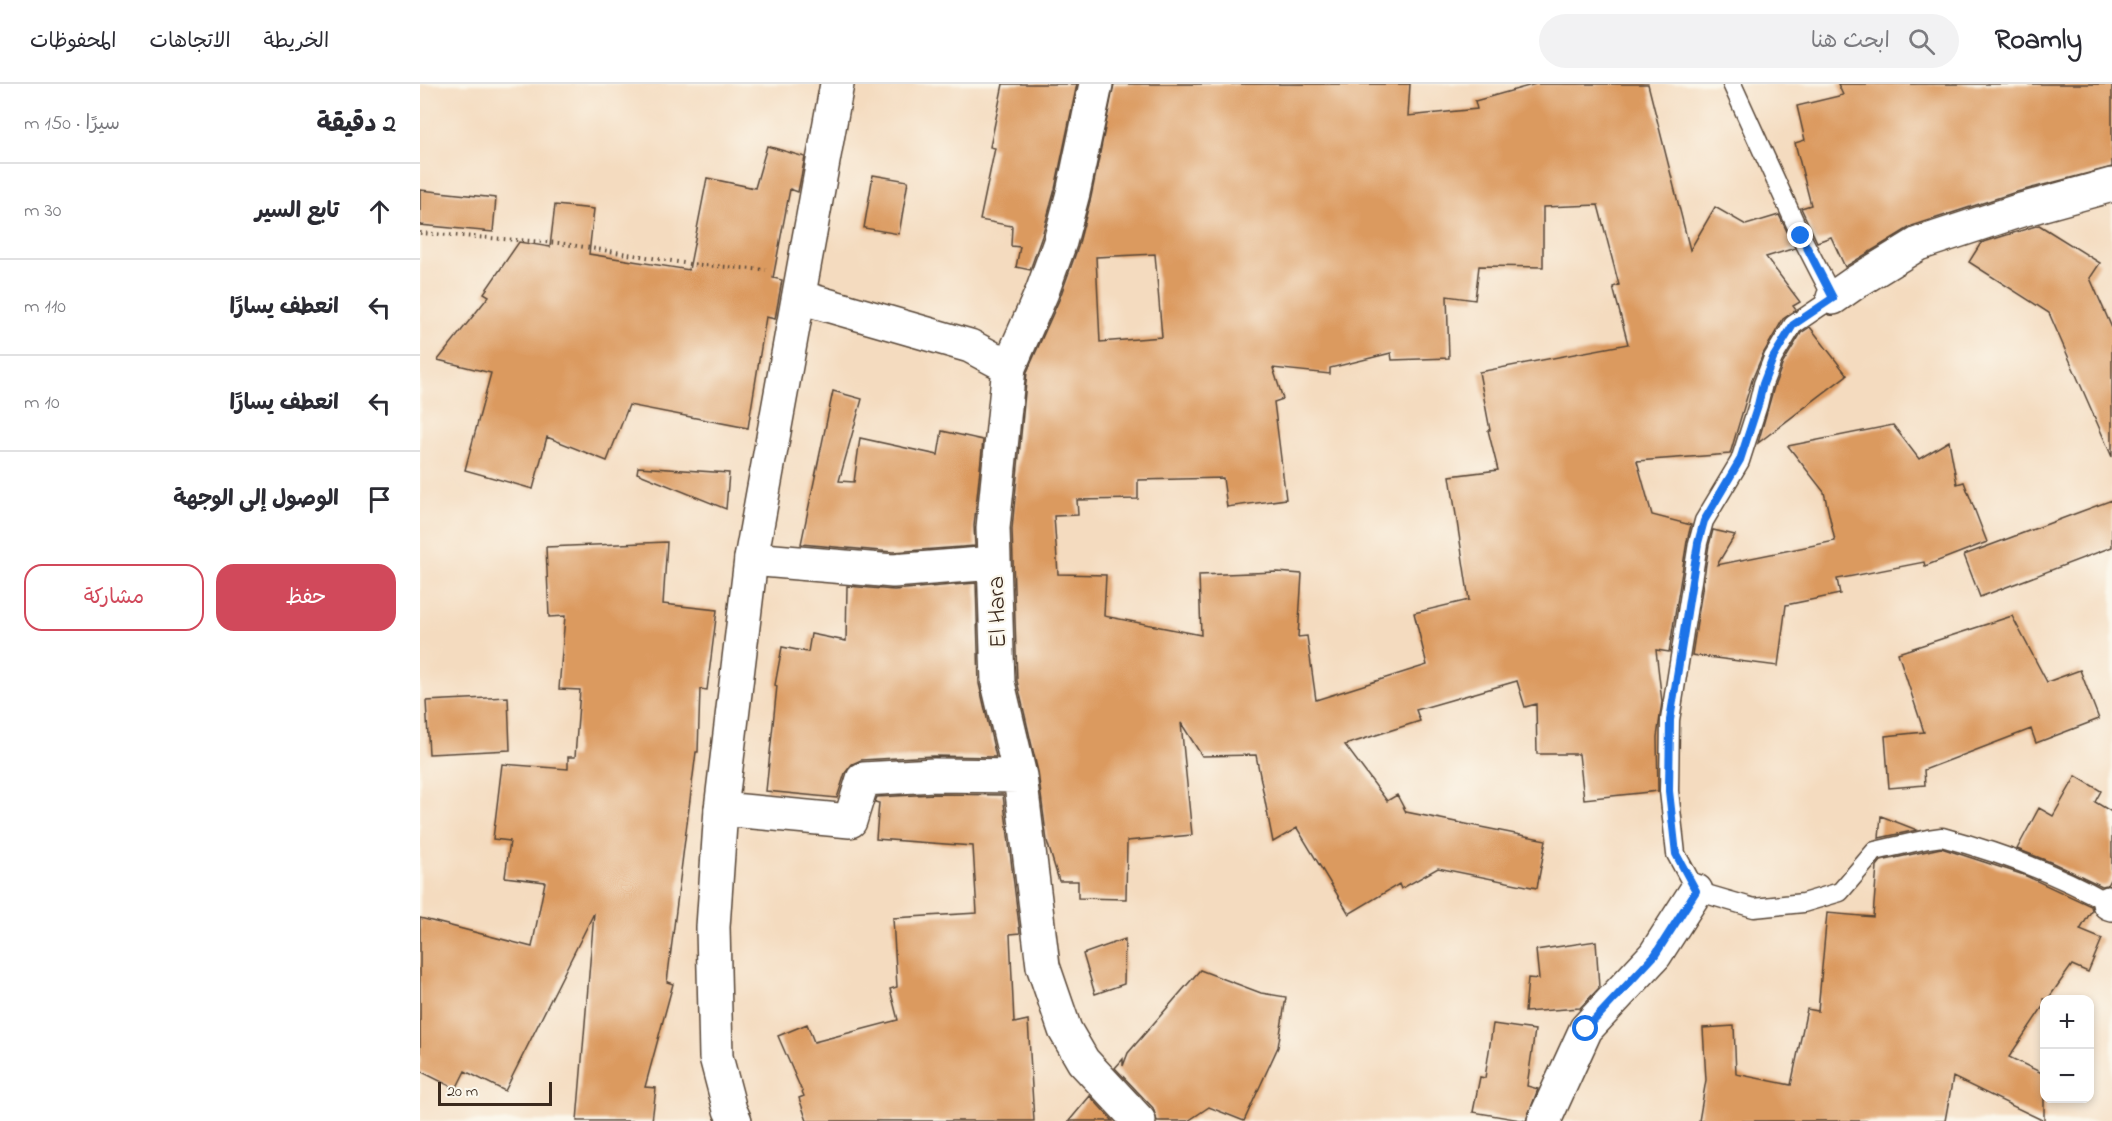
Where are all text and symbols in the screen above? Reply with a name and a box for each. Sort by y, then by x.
search box [1539,14,1959,68]
text: Roamly [1995,21,2082,62]
icon: search [1905,25,1938,58]
text: ابحث هنا [1811,26,1890,58]
text: المحفوظات [30,27,116,57]
text: الاتجاهات [149,27,231,57]
text: الخريطة [264,27,329,57]
text: 2 دقيقة [317,106,396,144]
text: سيرًا · 150 m [24,110,120,139]
icon: ahead [363,195,396,228]
text: تابع السير [255,196,339,228]
text: 30 m [24,197,61,226]
route end [1787,222,1813,248]
icon: left [363,291,396,324]
text: انعطف يسارًا [230,292,339,324]
text: 110 m [24,293,66,322]
icon: left [363,387,396,420]
text: انعطف يسارًا [230,388,339,420]
text: 10 m [24,389,60,418]
icon: arrive [363,483,396,516]
text: الوصول إلى الوجهة [173,484,339,516]
button: مشاركة [24,564,204,631]
button: حفظ [216,564,396,631]
street label: El Hara [980,575,1017,648]
map controls [2040,995,2094,1103]
button: + [2040,995,2094,1049]
route start [1572,1015,1598,1041]
button: − [2040,1049,2094,1103]
scale bar [438,1079,552,1106]
text: 20 m [447,1080,478,1104]

